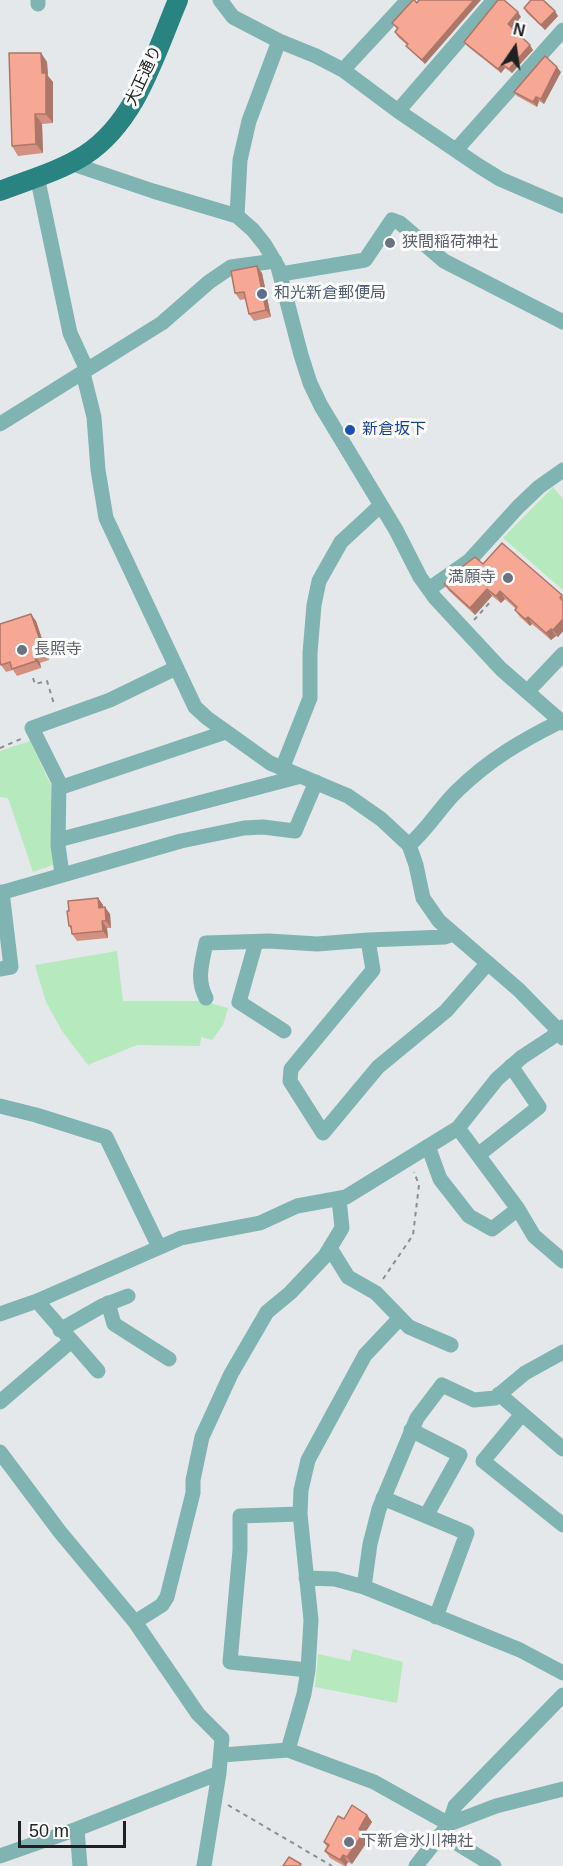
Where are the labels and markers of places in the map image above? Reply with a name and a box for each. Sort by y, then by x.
place label: 狭間稲荷神社 [402,233,498,253]
marker: 狭間稲荷神社 [383,236,397,250]
place label: 和光新倉郵便局 [274,284,386,304]
marker: 和光新倉郵便局 [255,287,269,301]
place label: 新倉坂下 [362,420,426,440]
marker: 新倉坂下 [343,423,357,437]
place label: 満願寺 [448,568,496,588]
marker: 満願寺 [501,571,515,585]
place label: 長照寺 [34,640,82,660]
marker: 長照寺 [15,643,29,657]
place label: 下新倉氷川神社 [361,1832,473,1852]
marker: 下新倉氷川神社 [342,1835,356,1849]

